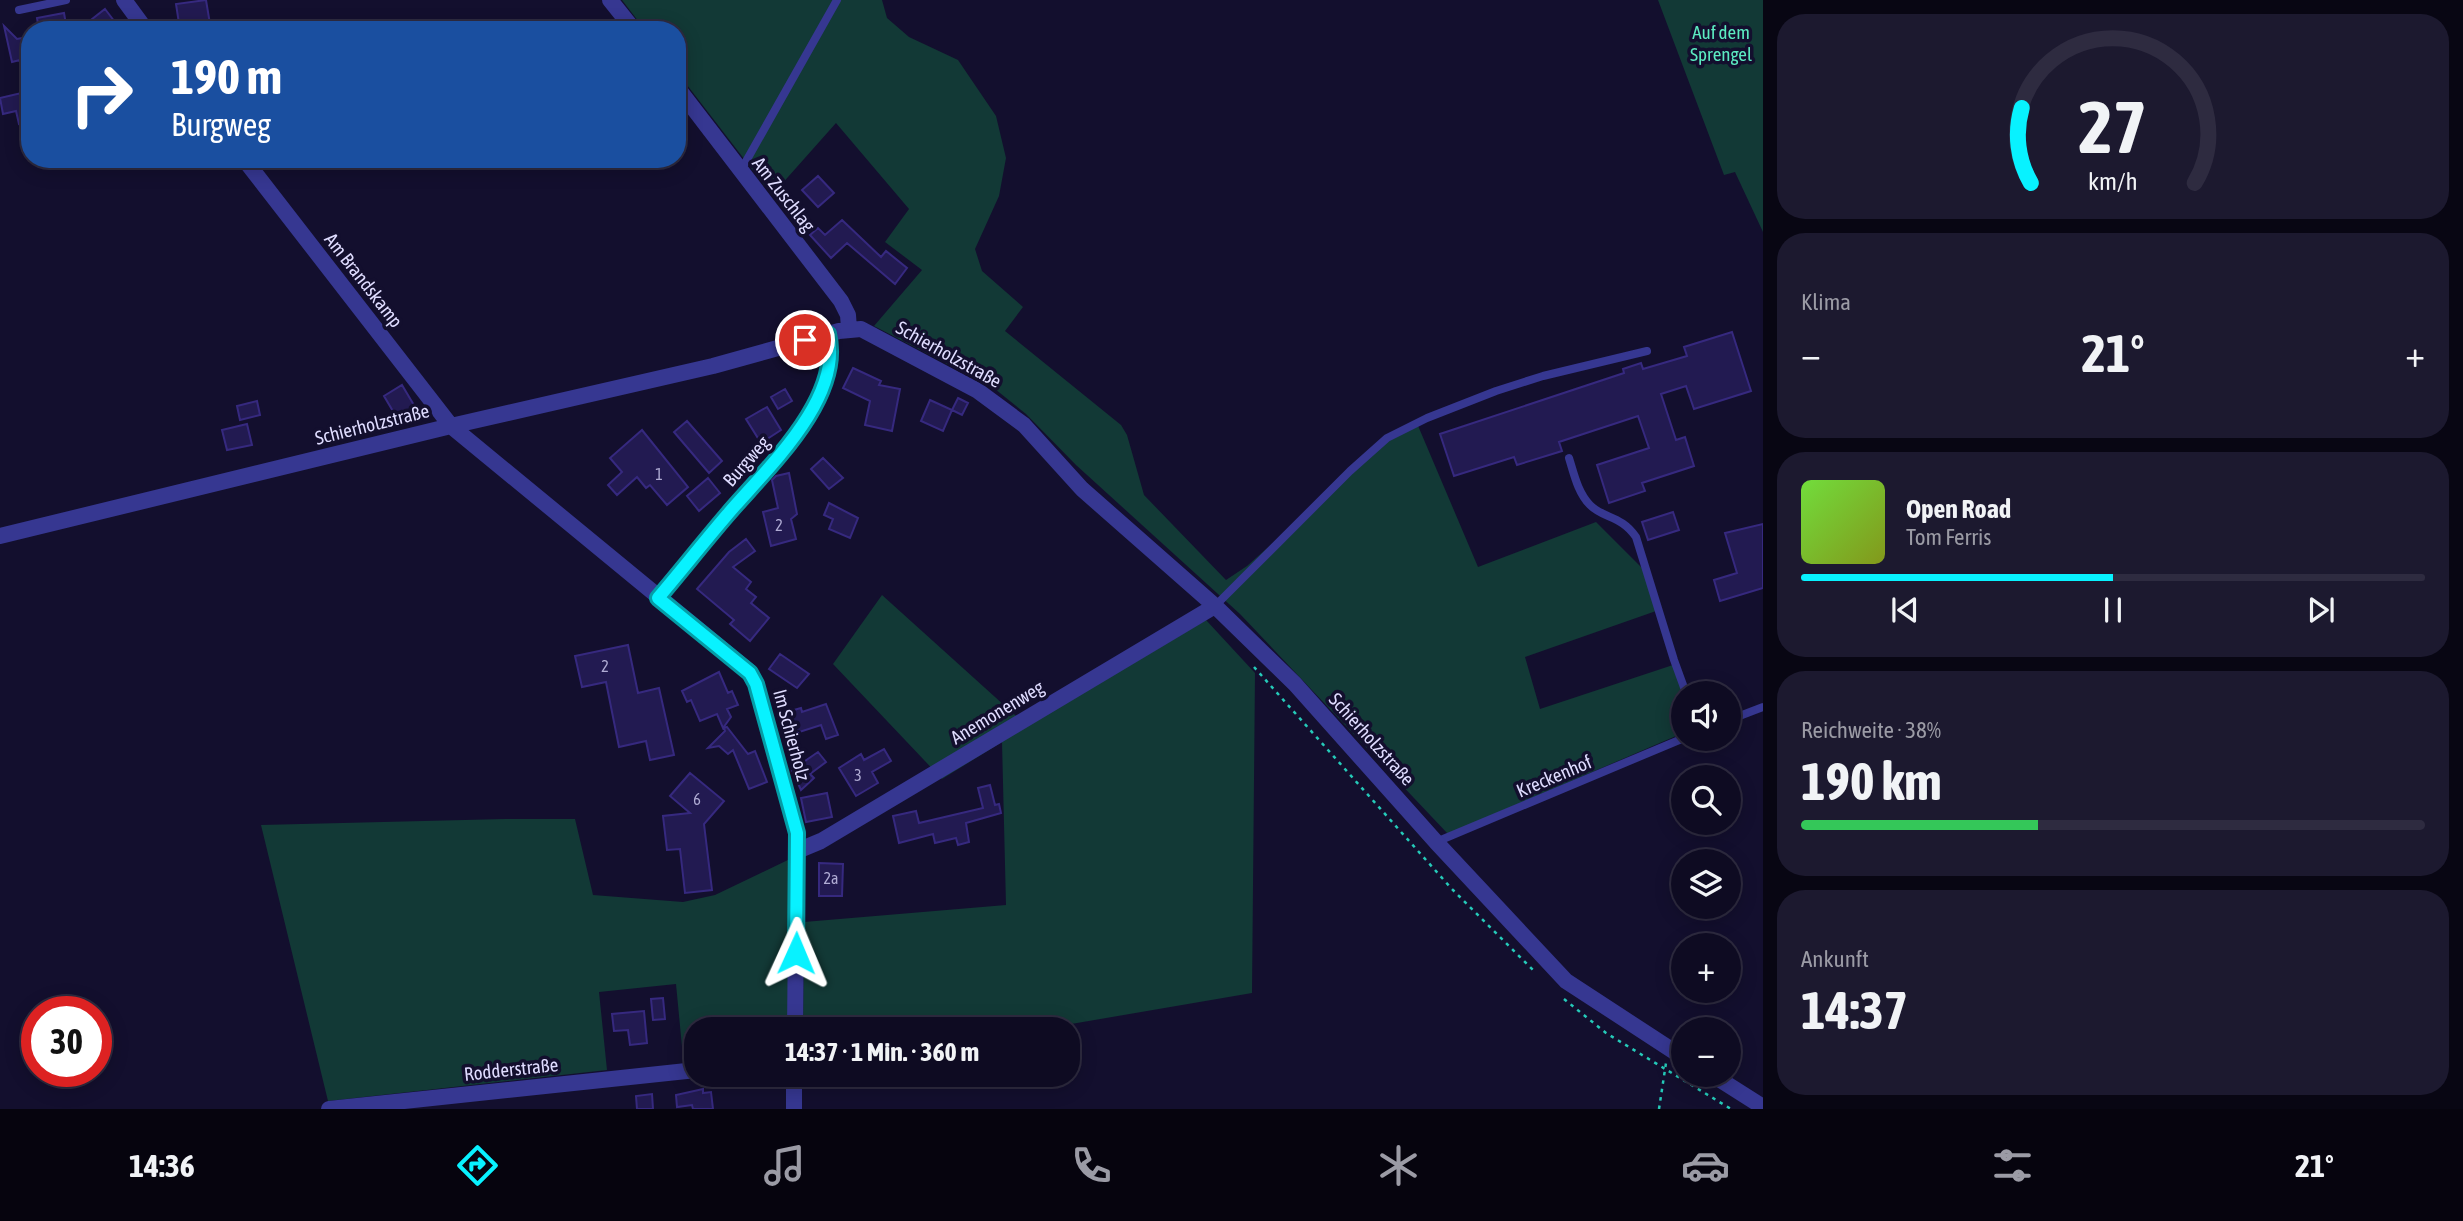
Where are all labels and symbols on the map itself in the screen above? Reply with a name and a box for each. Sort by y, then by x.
park label: Auf dem Sprengel [1690,21,1752,65]
street label: Am Zuschlag [748,152,820,236]
street label: Am Brandskamp [320,229,408,331]
pin [775,310,835,370]
street label: Schierholzstraße [893,316,1005,392]
street label: Schierholzstraße [313,399,431,449]
street label: Burgweg [718,431,774,491]
house number: 1 [655,465,663,483]
house number: 2 [775,516,783,534]
house number: 2 [601,657,609,675]
street label: Anemonenweg [946,675,1048,748]
street label: Im Schierholz [769,687,815,783]
street label: Schierholzstraße [1325,688,1419,790]
street label: Kreckenhof [1513,750,1595,802]
house number: 3 [854,766,862,784]
house number: 6 [693,790,701,808]
house number: 2a [824,869,838,887]
position arrow [759,916,833,990]
speed limit sign: 30 [21,996,112,1087]
street label: Rodderstraße [463,1053,559,1085]

